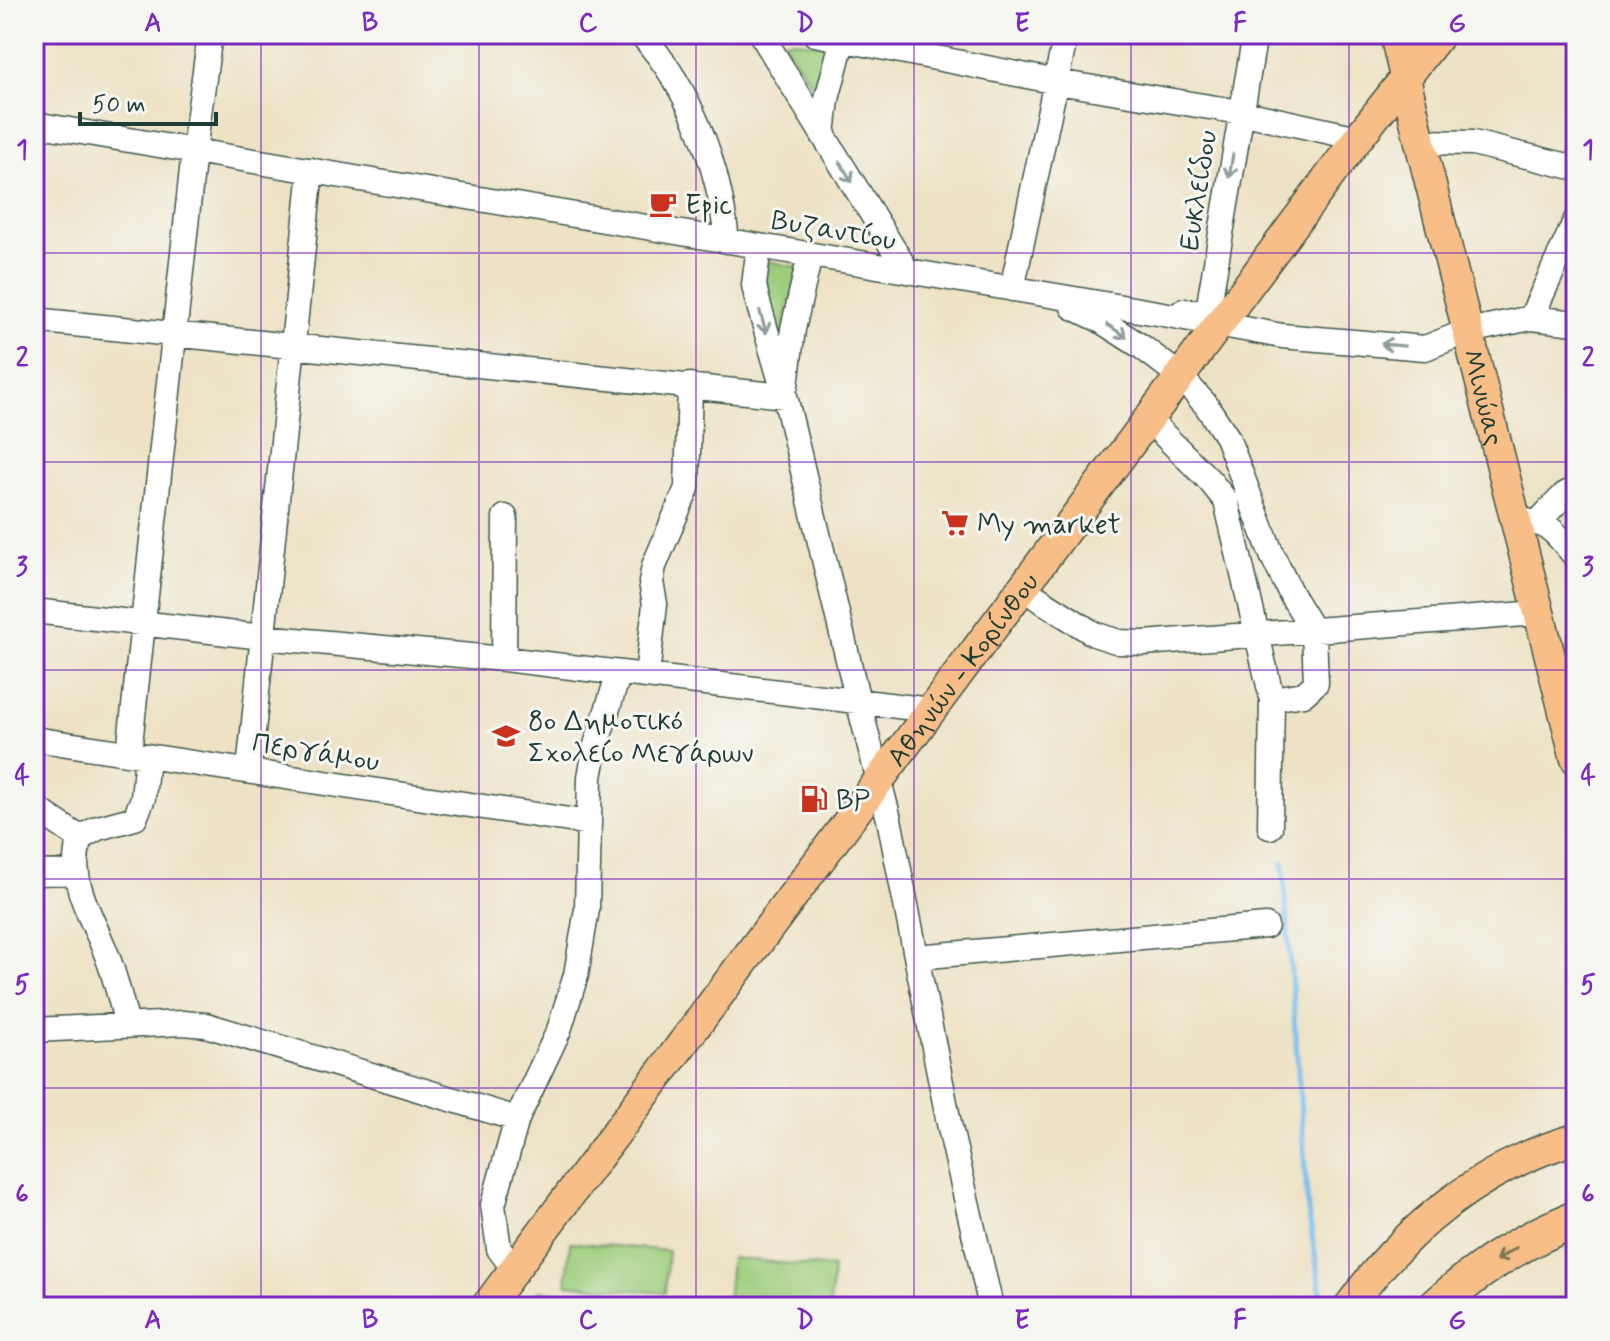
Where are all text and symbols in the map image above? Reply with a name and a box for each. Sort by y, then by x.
text: A [144,7,162,41]
text: B [362,7,378,41]
text: C [579,7,598,41]
text: D [796,7,814,41]
text: E [1014,7,1030,41]
text: F [1233,7,1247,41]
text: G [1448,7,1466,41]
scale bar [80,76,216,126]
text: 50 m [92,90,146,121]
street label: Ευκλείδου [1172,128,1227,253]
text: 1 [16,134,28,168]
text: 1 [1582,134,1594,168]
one-way arrow [1223,153,1238,178]
one-way arrow [838,160,854,183]
place label: Epic [685,188,732,225]
cafe icon: Epic [648,189,678,219]
street label: Βυζαντίου [769,202,899,261]
one-way arrow [756,308,771,334]
one-way arrow [1105,323,1128,339]
one-way arrow [1380,337,1407,352]
text: 2 [16,342,29,376]
text: 2 [1582,342,1595,376]
street label: Μινώας [1452,346,1512,450]
place label: My market [977,507,1121,544]
supermarket icon: My market [940,508,970,538]
text: 3 [16,551,28,585]
text: 3 [1582,551,1594,585]
street label: Αθηνών - Κορίνθου [879,566,1049,775]
place label: 8ο Δημοτικό Σχολείο Μεγάρων [528,704,754,773]
school or university icon: 8ο Δημοτικό Σχολείο Μεγάρων [491,721,521,751]
street label: Περγάμου [250,725,382,782]
text: 4 [14,760,30,794]
text: 4 [1580,760,1596,794]
place label: BP [836,783,870,820]
fuel station icon: BP [799,784,829,814]
text: 5 [14,969,30,1003]
text: 5 [1580,969,1596,1003]
text: 6 [15,1178,29,1212]
text: 6 [1581,1178,1595,1212]
one-way arrow [1495,1246,1518,1262]
text: A [144,1304,162,1338]
text: B [362,1304,378,1338]
text: C [579,1304,598,1338]
text: D [796,1304,814,1338]
text: E [1014,1304,1030,1338]
text: F [1233,1304,1247,1338]
text: G [1448,1304,1466,1338]

